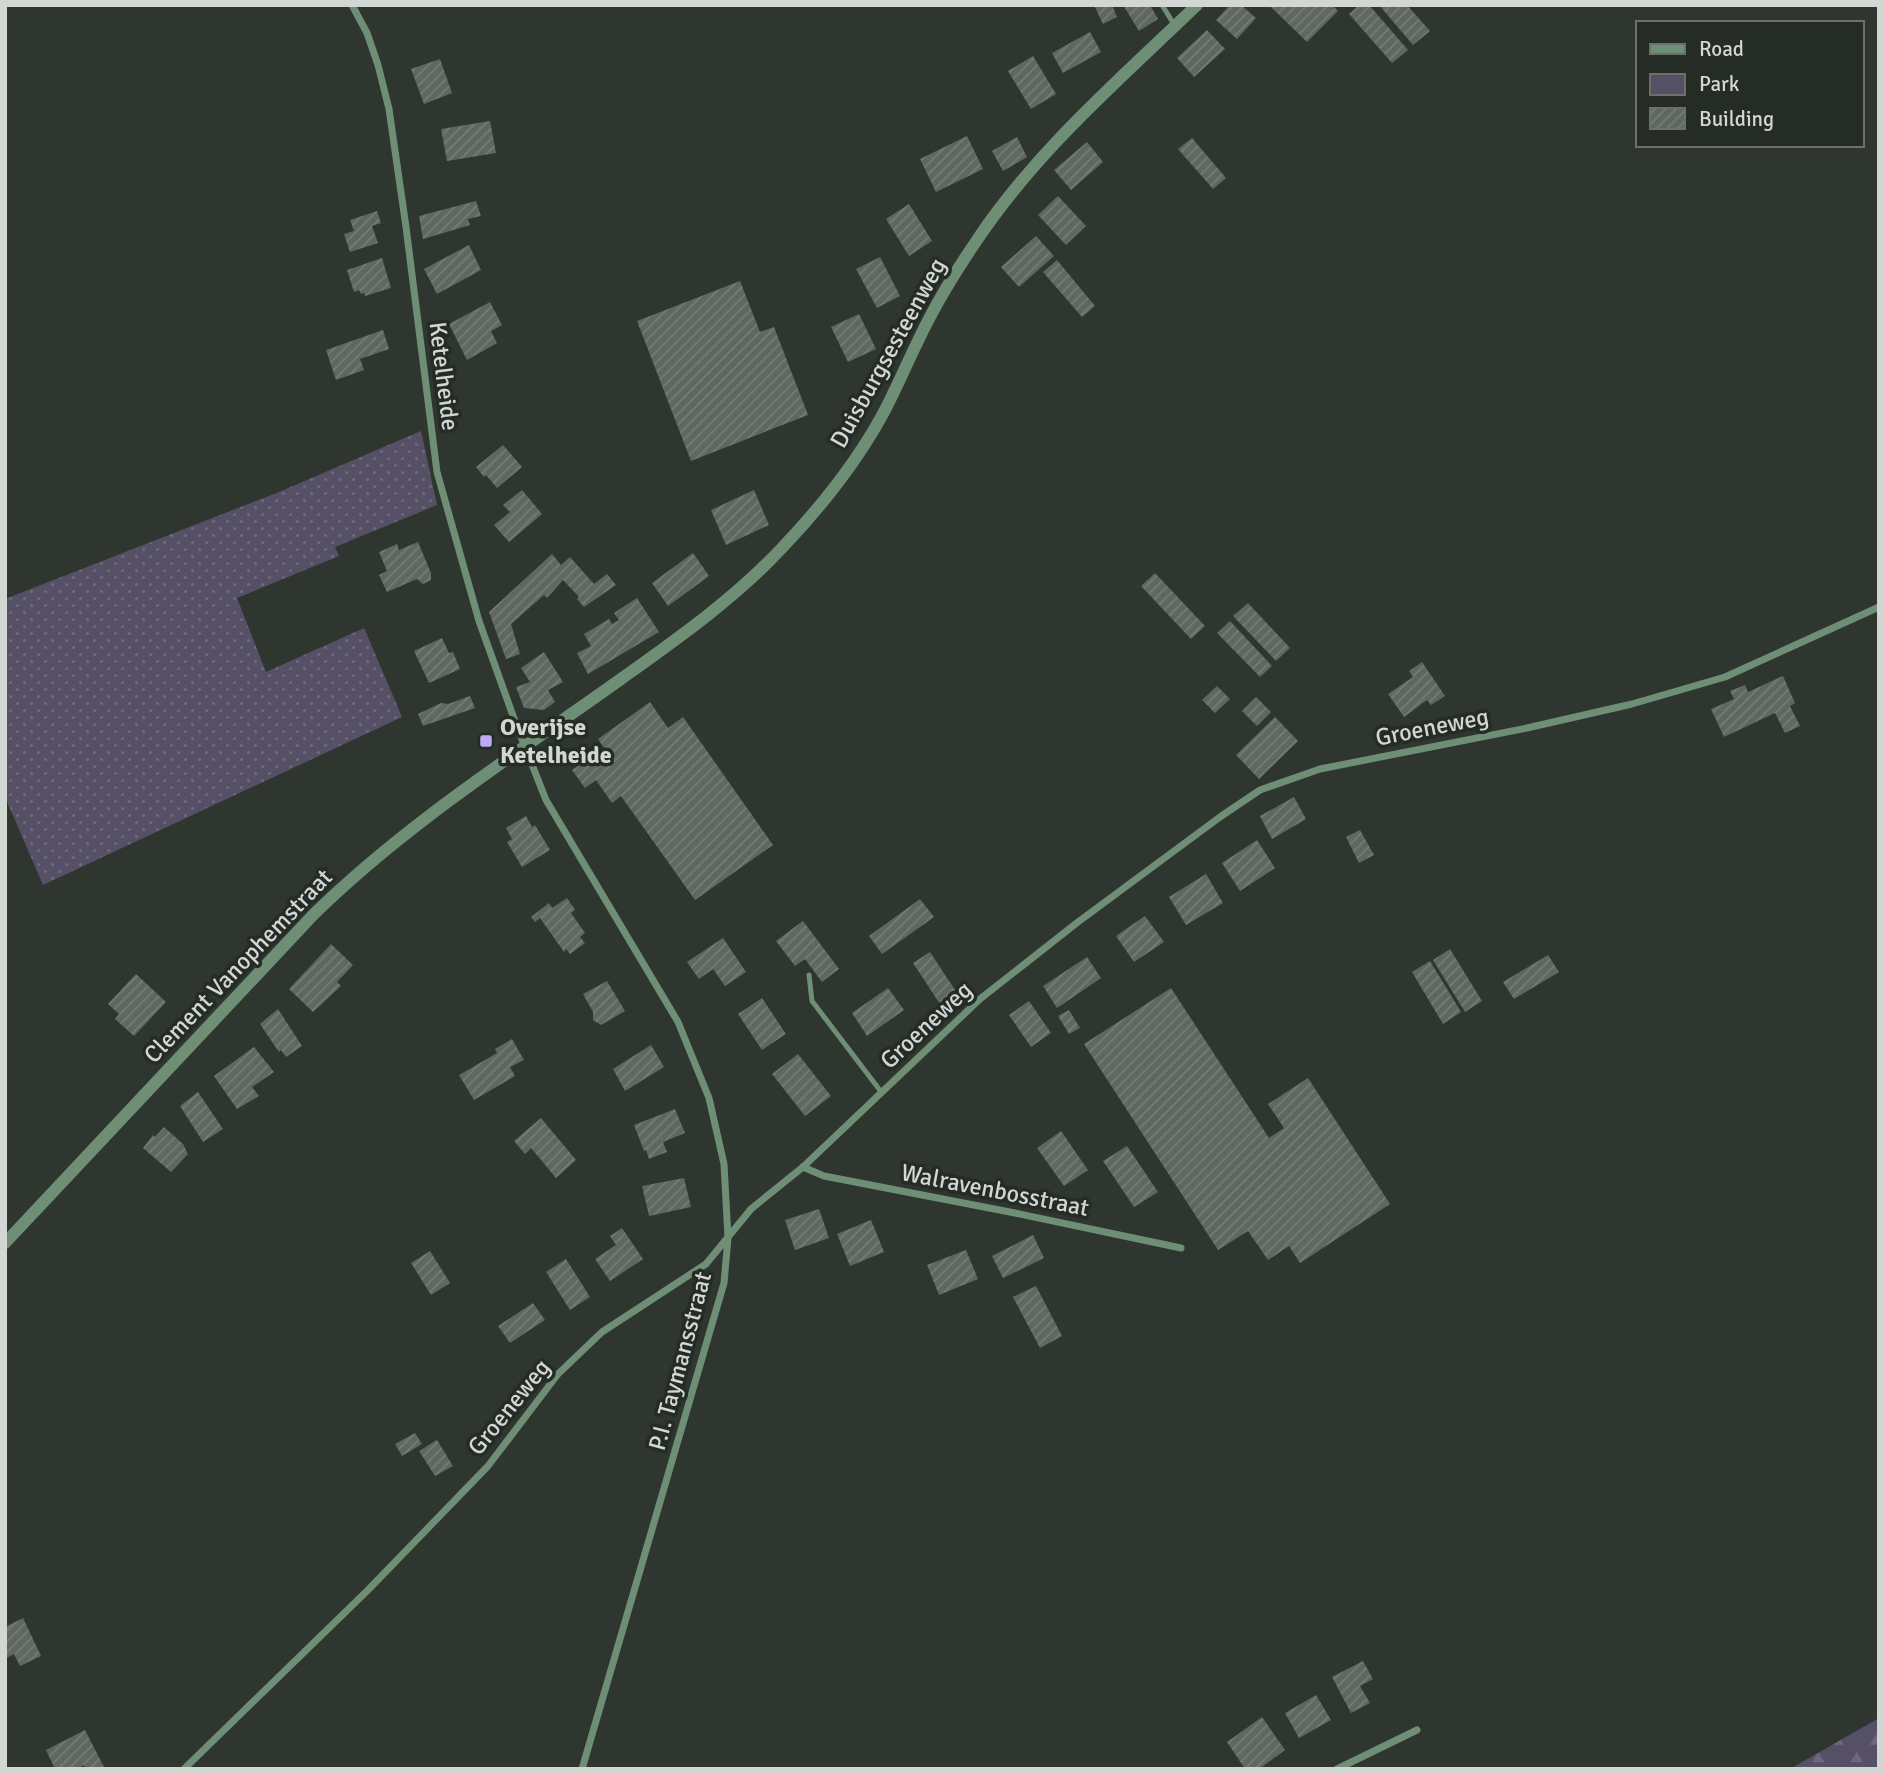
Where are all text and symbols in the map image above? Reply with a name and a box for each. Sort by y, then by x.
legend [1636,21,1863,147]
text: Road [1699,36,1744,62]
text: Park [1699,71,1740,97]
text: Building [1699,106,1774,132]
street label: Duisburgsesteenweg [823,253,953,453]
street label: Ketelheide [422,320,466,432]
street label: Groeneweg [1373,701,1491,753]
place label: Overijse Ketelheide [500,712,612,770]
marker: Overijse Ketelheide [478,733,494,749]
street label: Clement Vanophemstraat [137,863,339,1069]
street label: Groeneweg [874,975,978,1075]
street label: Walravenbosstraat [899,1157,1091,1223]
street label: P.I. Taymansstraat [642,1269,718,1453]
street label: Groeneweg [461,1353,557,1461]

